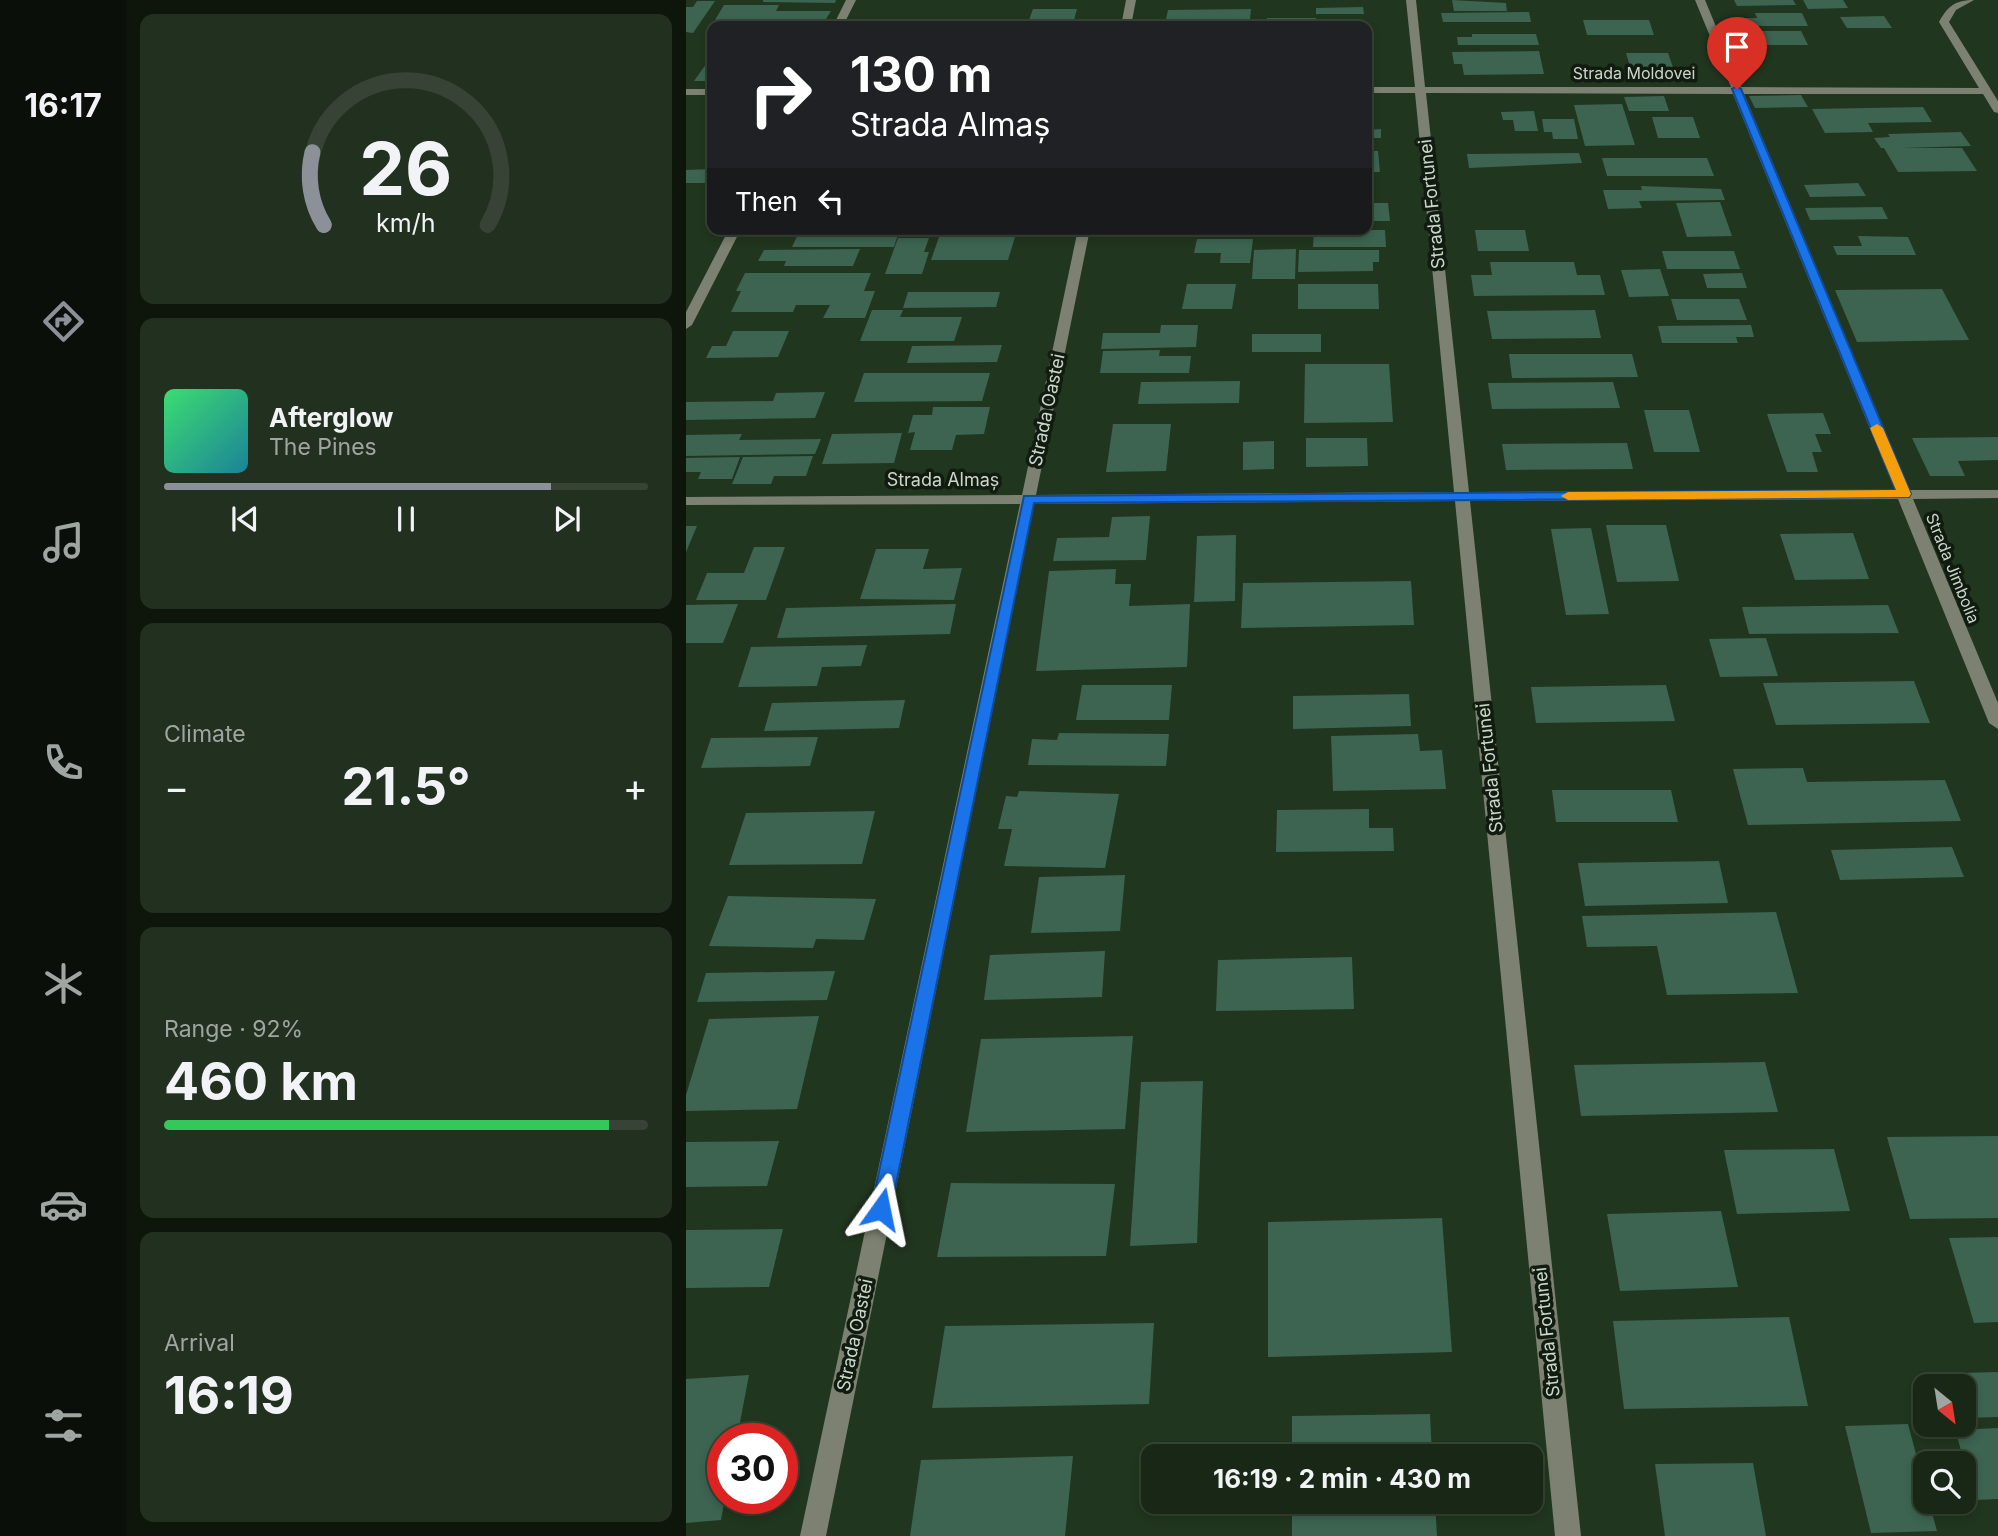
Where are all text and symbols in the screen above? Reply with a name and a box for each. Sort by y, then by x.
pin [1707,17,1767,89]
icon: arrive [1718,28,1756,66]
text: 130 m [850,45,992,104]
icon: right [735,49,826,140]
street label: Strada Moldovei [1573,63,1695,83]
text: 16:17 [24,86,102,125]
text: Strada Almaș [850,105,1050,144]
text: 26 [359,125,453,214]
street label: Strada Fortunei [1414,138,1449,270]
icon: left [812,182,850,220]
text: Then [735,186,798,217]
text: km/h [376,208,436,238]
icon: directions [39,297,88,346]
street label: Strada Oastei [1024,352,1069,468]
text: Afterglow [269,402,393,433]
text: The Pines [269,433,377,461]
street label: Strada Almaș [887,469,999,491]
icon: previous [226,500,264,538]
icon: pause [387,500,425,538]
icon: next [548,500,586,538]
street label: Strada Jimbolia [1922,510,1984,626]
icon: music [39,518,88,567]
street label: Strada Fortunei [1472,702,1507,834]
text: Climate [164,720,246,748]
icon: phone [39,738,88,787]
text: 21.5° [341,755,471,818]
text: − [164,764,189,810]
text: + [623,764,648,810]
icon: climate [39,959,88,1008]
text: Range · 92% [164,1015,303,1043]
text: 460 km [164,1050,358,1113]
position arrow [844,1172,918,1246]
icon: car [39,1180,88,1229]
street label: Strada Fortunei [1529,1266,1564,1398]
street label: Strada Oastei [832,1277,877,1393]
text: Arrival [164,1329,235,1357]
text: 16:19 [164,1364,294,1427]
north arrow [1913,1374,1976,1437]
map controls [1913,1374,1976,1514]
icon: filters [39,1401,88,1450]
speed limit sign: 30 [707,1423,798,1514]
button: search [1913,1451,1976,1514]
text: 16:19 · 2 min · 430 m [1213,1463,1471,1494]

